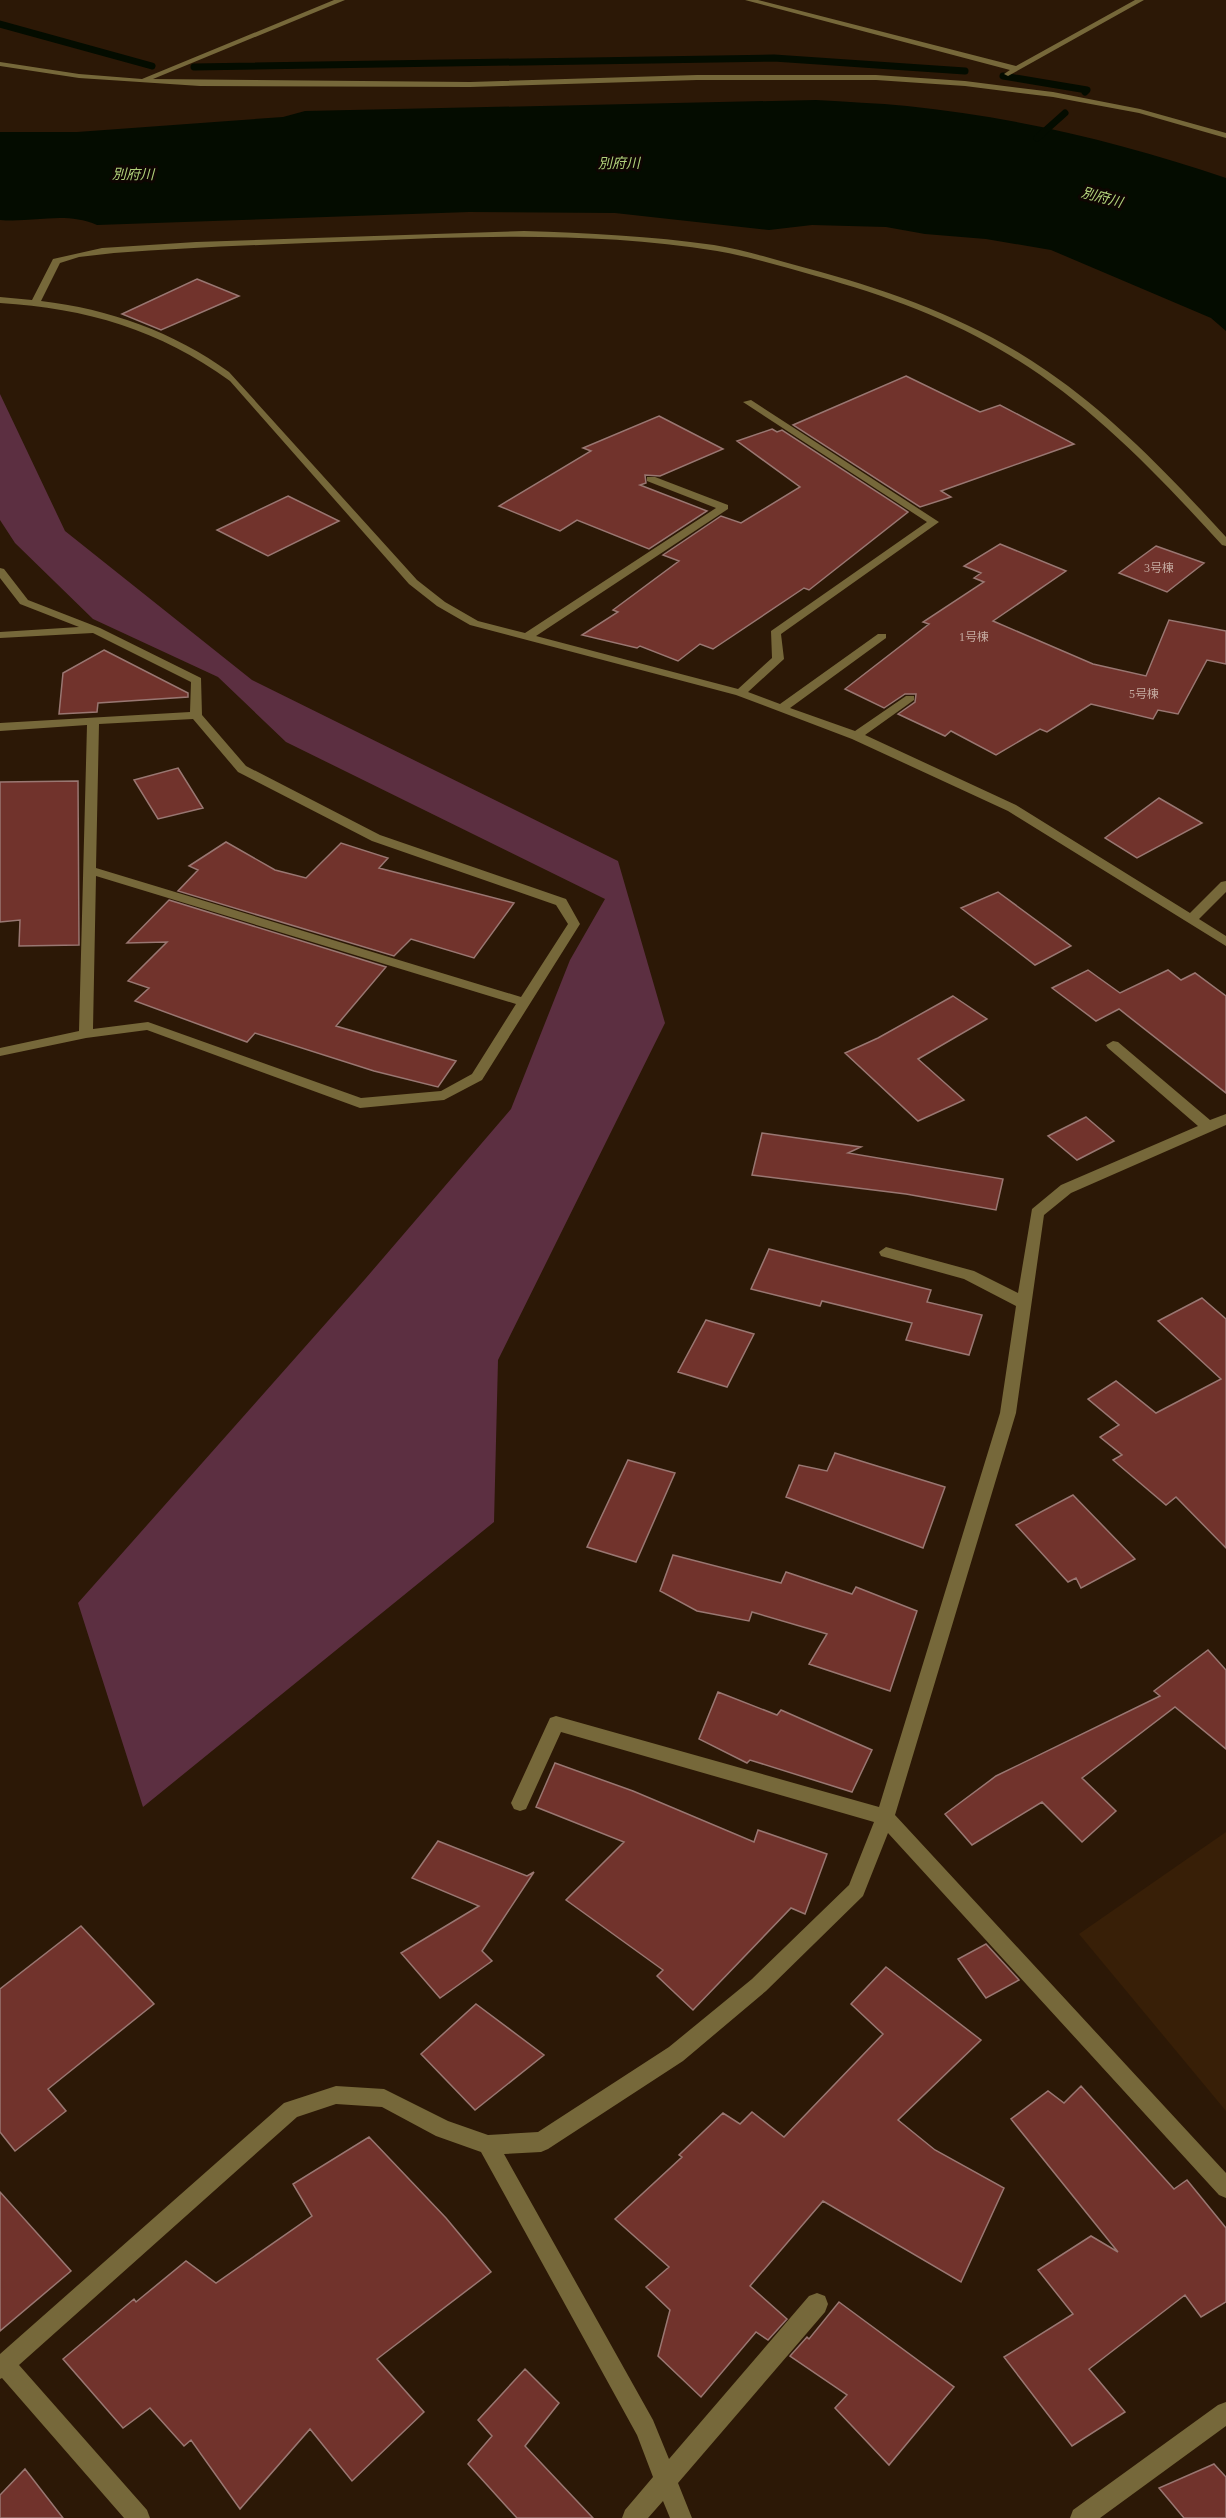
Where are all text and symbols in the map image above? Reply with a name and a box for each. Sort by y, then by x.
water label: 別府川 [598,156,642,171]
water label: 別府川 [112,167,156,182]
water label: 別府川 [1080,185,1126,211]
house number: 3号棟 [1144,561,1174,575]
house number: 1号棟 [959,630,989,644]
house number: 5号棟 [1129,687,1159,701]

